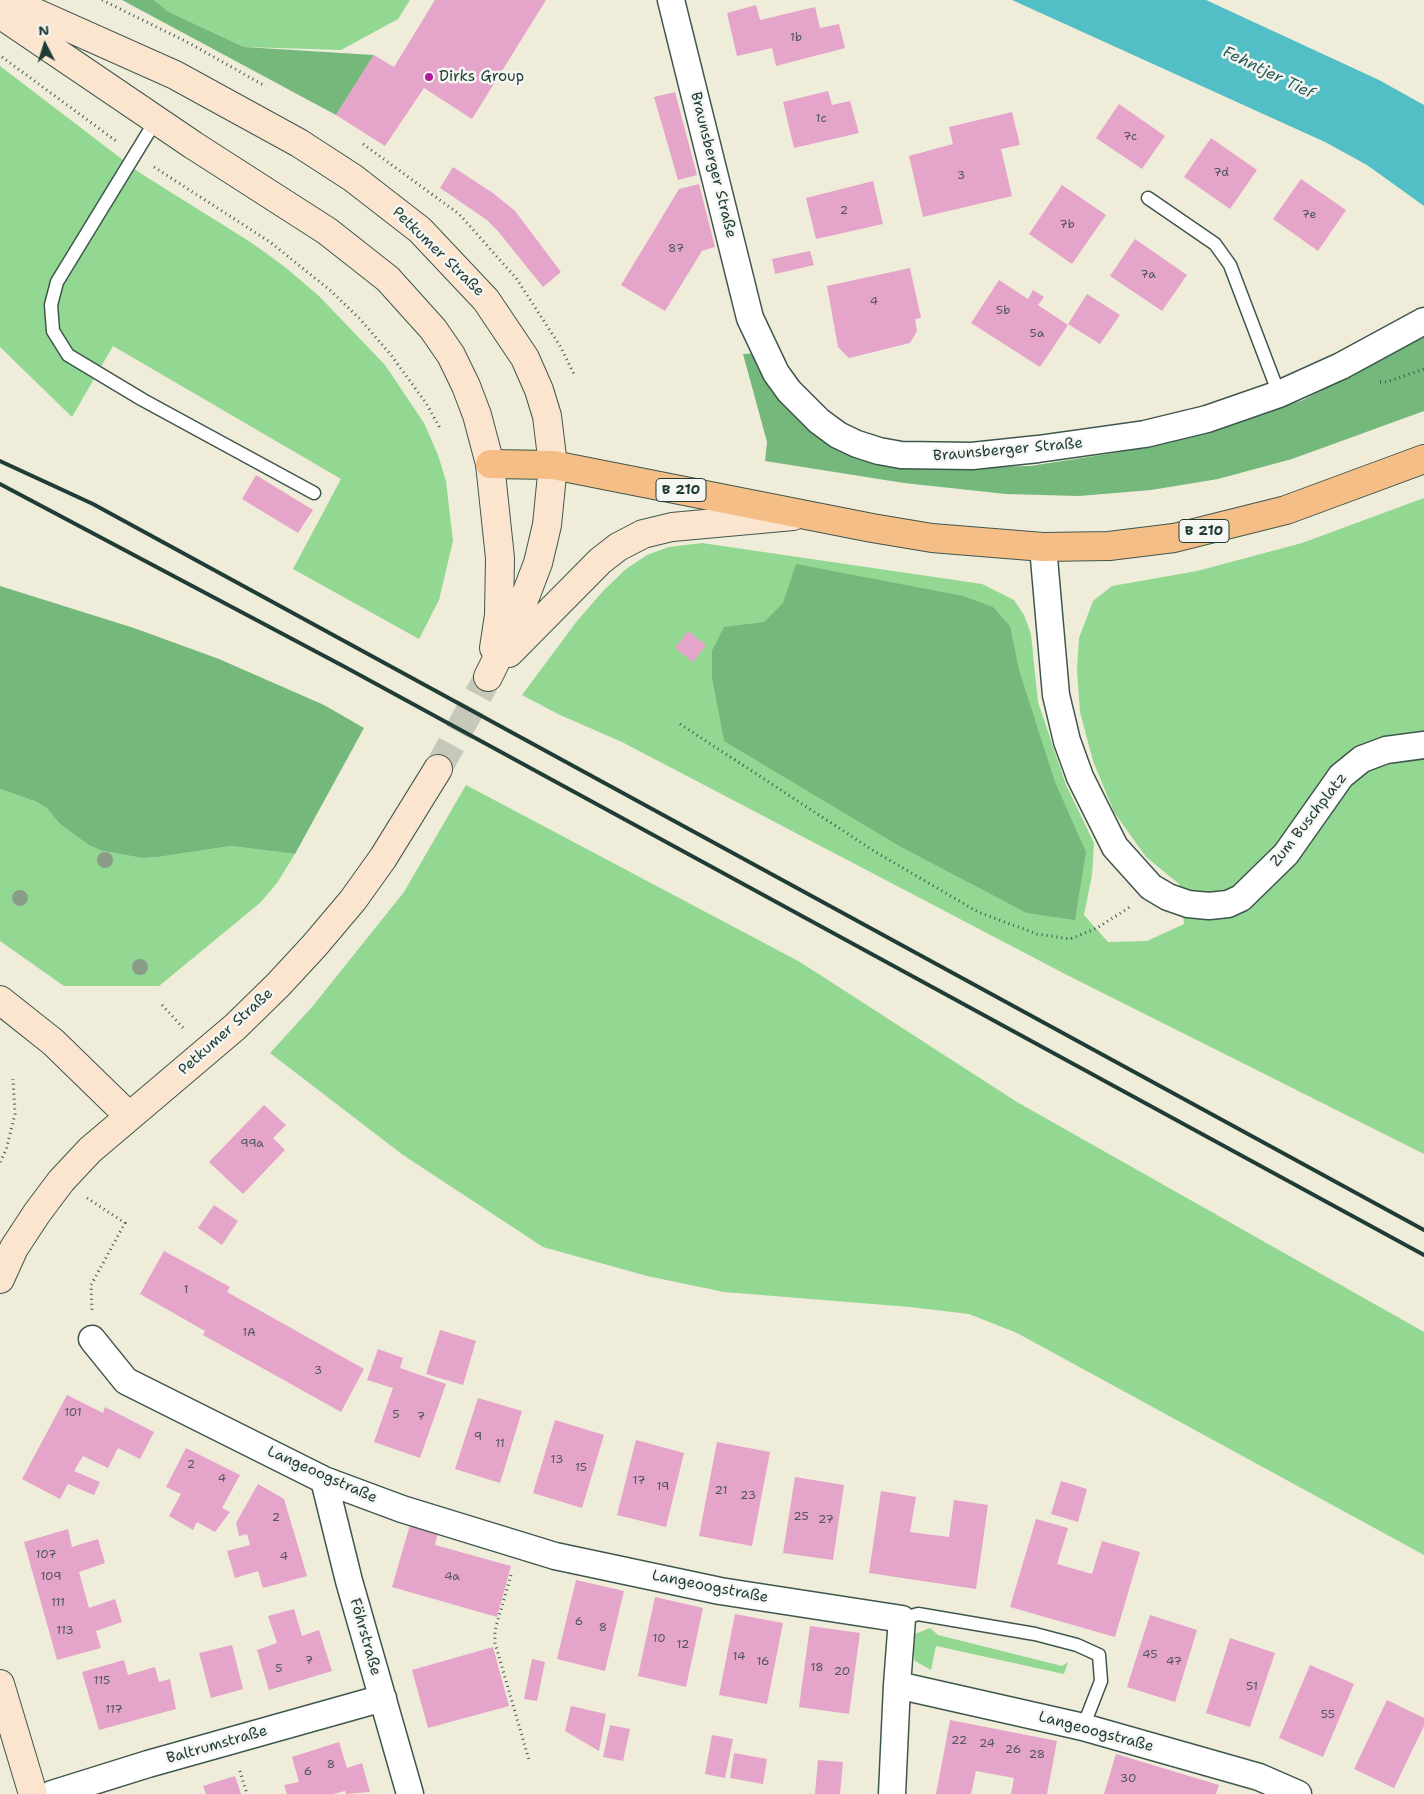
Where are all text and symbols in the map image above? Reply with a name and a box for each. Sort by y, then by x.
north arrow [20,20,70,70]
text: N [37,21,50,40]
house number: 1b [790,31,802,45]
water label: Fehntjer Tief [1219,43,1317,103]
place label: Dirks Group [439,68,524,86]
marker: Dirks Group [423,71,435,83]
street label: Braunsberger Straße [686,90,740,240]
house number: 1c [815,112,827,126]
house number: 7c [1123,130,1137,144]
house number: 7d [1213,166,1229,180]
house number: 3 [957,169,965,183]
street label: Petkumer Straße [388,203,488,301]
house number: 2 [840,204,848,218]
house number: 7e [1302,208,1316,222]
house number: 7b [1059,218,1075,232]
house number: 87 [668,242,684,256]
house number: 7a [1140,268,1156,282]
house number: 4 [870,295,878,309]
house number: 5b [996,304,1010,318]
house number: 5a [1030,327,1044,341]
street label: Braunsberger Straße [932,434,1084,466]
road number: B 210 [656,478,706,502]
road number: B 210 [1179,520,1229,542]
street label: Zum Buschplatz [1267,770,1351,870]
street label: Petkumer Straße [175,985,277,1079]
house number: 99a [240,1137,264,1151]
house number: 1 [183,1283,189,1297]
house number: 1A [242,1326,256,1340]
house number: 3 [314,1364,322,1378]
house number: 101 [64,1406,82,1420]
house number: 5 [392,1408,400,1422]
house number: 7 [417,1410,425,1424]
house number: 9 [474,1430,482,1444]
house number: 11 [495,1437,505,1451]
street label: Langeoogstraße [264,1443,380,1507]
house number: 13 [551,1453,563,1467]
house number: 2 [187,1458,195,1472]
house number: 15 [575,1461,587,1475]
house number: 4 [218,1472,226,1486]
house number: 17 [633,1474,645,1488]
house number: 19 [657,1480,669,1494]
house number: 21 [715,1484,727,1498]
house number: 23 [740,1489,756,1503]
house number: 25 [793,1510,809,1524]
house number: 2 [272,1511,280,1525]
house number: 27 [818,1513,834,1527]
house number: 107 [36,1548,56,1562]
house number: 4 [280,1550,288,1564]
street label: Langeoogstraße [650,1567,770,1607]
house number: 109 [40,1570,62,1584]
house number: 4a [444,1570,460,1584]
house number: 111 [51,1596,65,1610]
street label: Föhrstraße [345,1596,385,1678]
house number: 6 [575,1615,583,1629]
house number: 8 [599,1621,607,1635]
house number: 113 [56,1624,74,1638]
house number: 10 [652,1632,666,1646]
house number: 12 [677,1638,689,1652]
house number: 45 [1142,1648,1158,1662]
house number: 14 [733,1650,745,1664]
house number: 7 [305,1654,313,1668]
house number: 16 [756,1655,770,1669]
house number: 47 [1166,1655,1182,1669]
house number: 18 [810,1661,824,1675]
house number: 5 [275,1662,283,1676]
house number: 20 [834,1665,850,1679]
house number: 115 [94,1674,110,1688]
house number: 51 [1246,1680,1258,1694]
house number: 117 [105,1703,123,1717]
street label: Langeoogstraße [1036,1708,1156,1756]
house number: 55 [1321,1708,1335,1722]
street label: Baltrumstraße [165,1722,269,1768]
house number: 22 [951,1734,967,1748]
house number: 24 [979,1737,995,1751]
house number: 26 [1005,1743,1021,1757]
house number: 28 [1029,1748,1045,1762]
house number: 8 [327,1758,335,1772]
house number: 6 [304,1765,312,1779]
house number: 30 [1120,1772,1136,1786]

